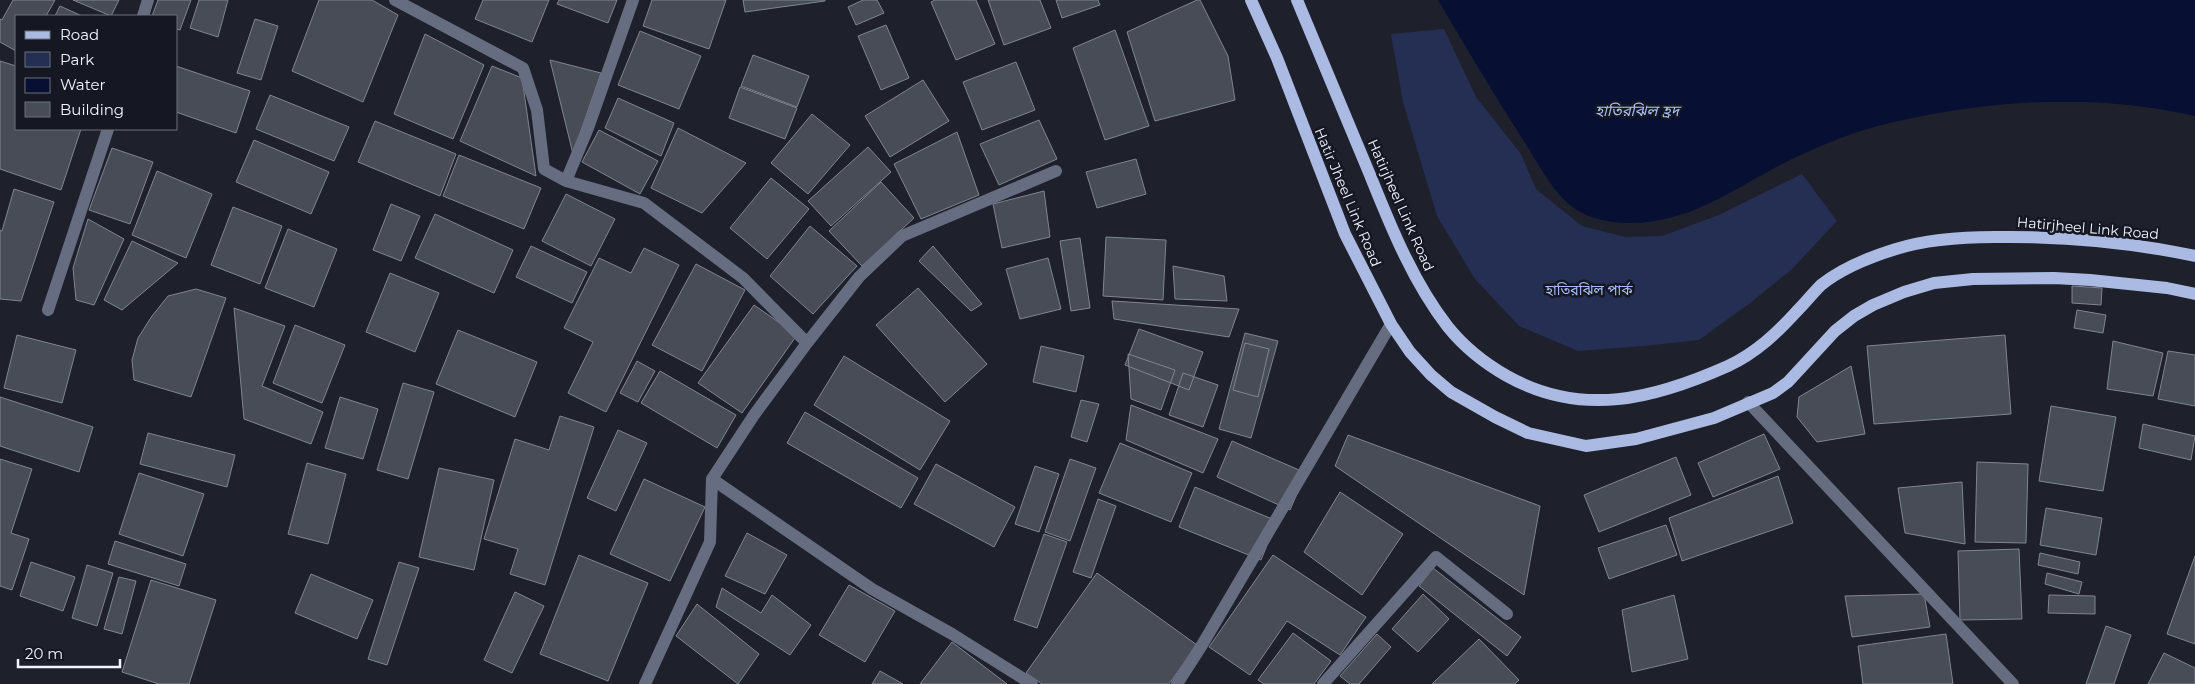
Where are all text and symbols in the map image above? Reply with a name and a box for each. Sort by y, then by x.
legend [15,15,178,130]
text: Road [60,25,99,44]
text: Park [60,50,94,69]
text: Water [60,75,106,94]
text: Building [60,100,124,119]
water label: হাতিরঝিল হ্রদ [1595,101,1682,120]
street label: Hatir Jheel Link Road [1311,125,1385,269]
street label: Hatirjheel Link Road [1364,136,1438,274]
street label: Hatirjheel Link Road [2016,213,2160,243]
park label: হাতিরঝিল পার্ক [1545,281,1633,299]
scale bar [18,636,120,668]
text: 20 m [25,644,63,663]

